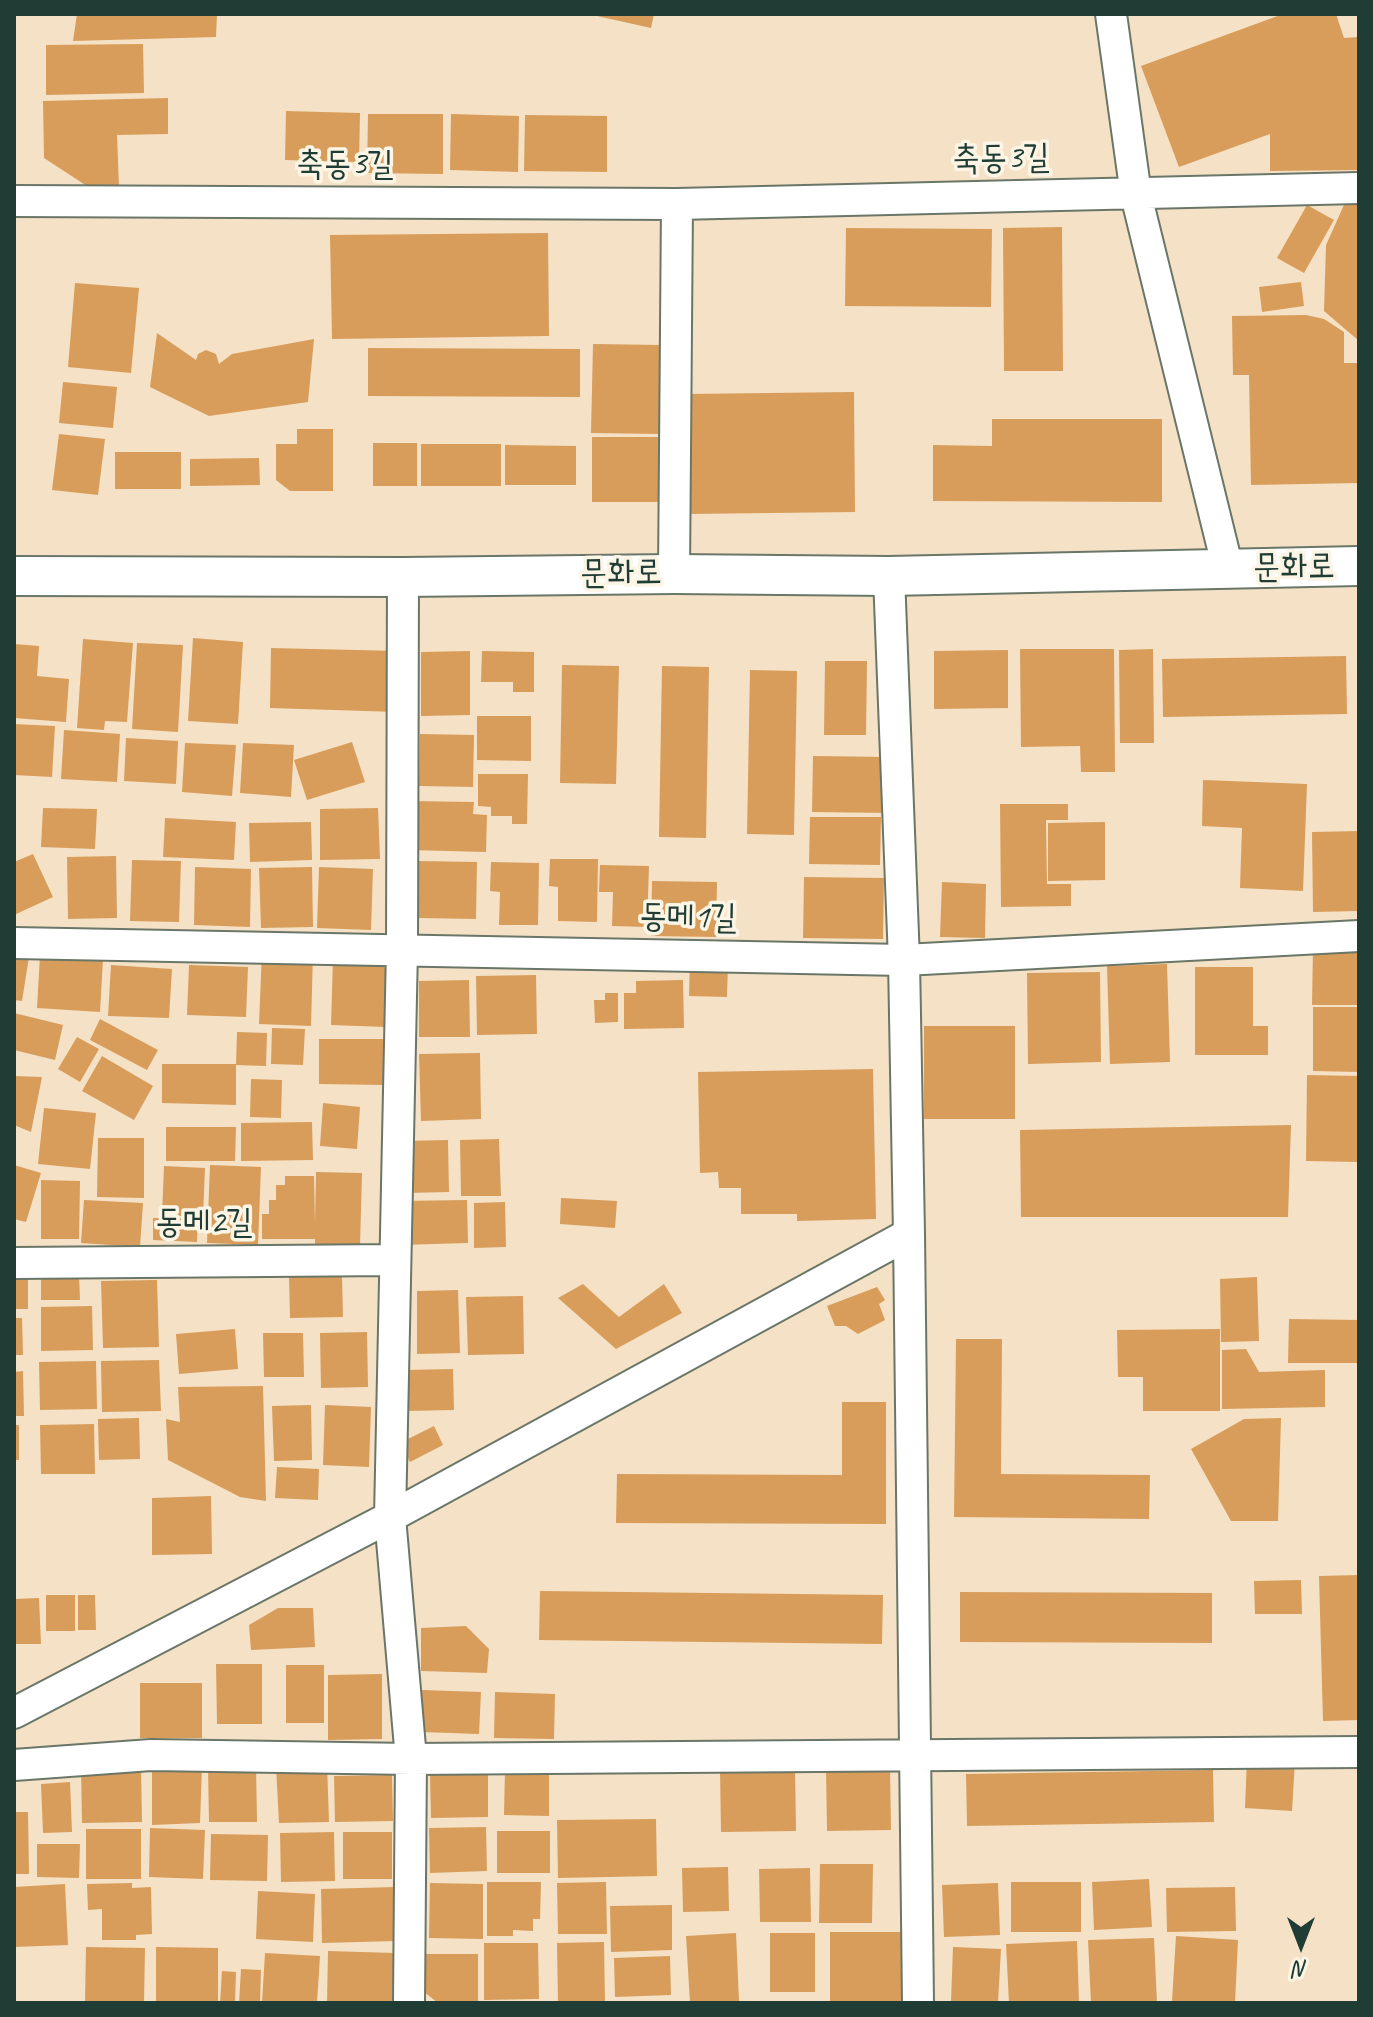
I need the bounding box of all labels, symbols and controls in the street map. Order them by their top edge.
street label: 축동3길 [952,138,1050,180]
street label: 축동3길 [296,145,394,185]
street label: 문화로 [1253,547,1335,589]
street label: 문화로 [580,553,662,595]
street label: 동메1길 [639,897,737,939]
street label: 동메2길 [155,1203,253,1243]
north arrow [1261,1905,1341,1985]
text: N [1294,1955,1308,1983]

